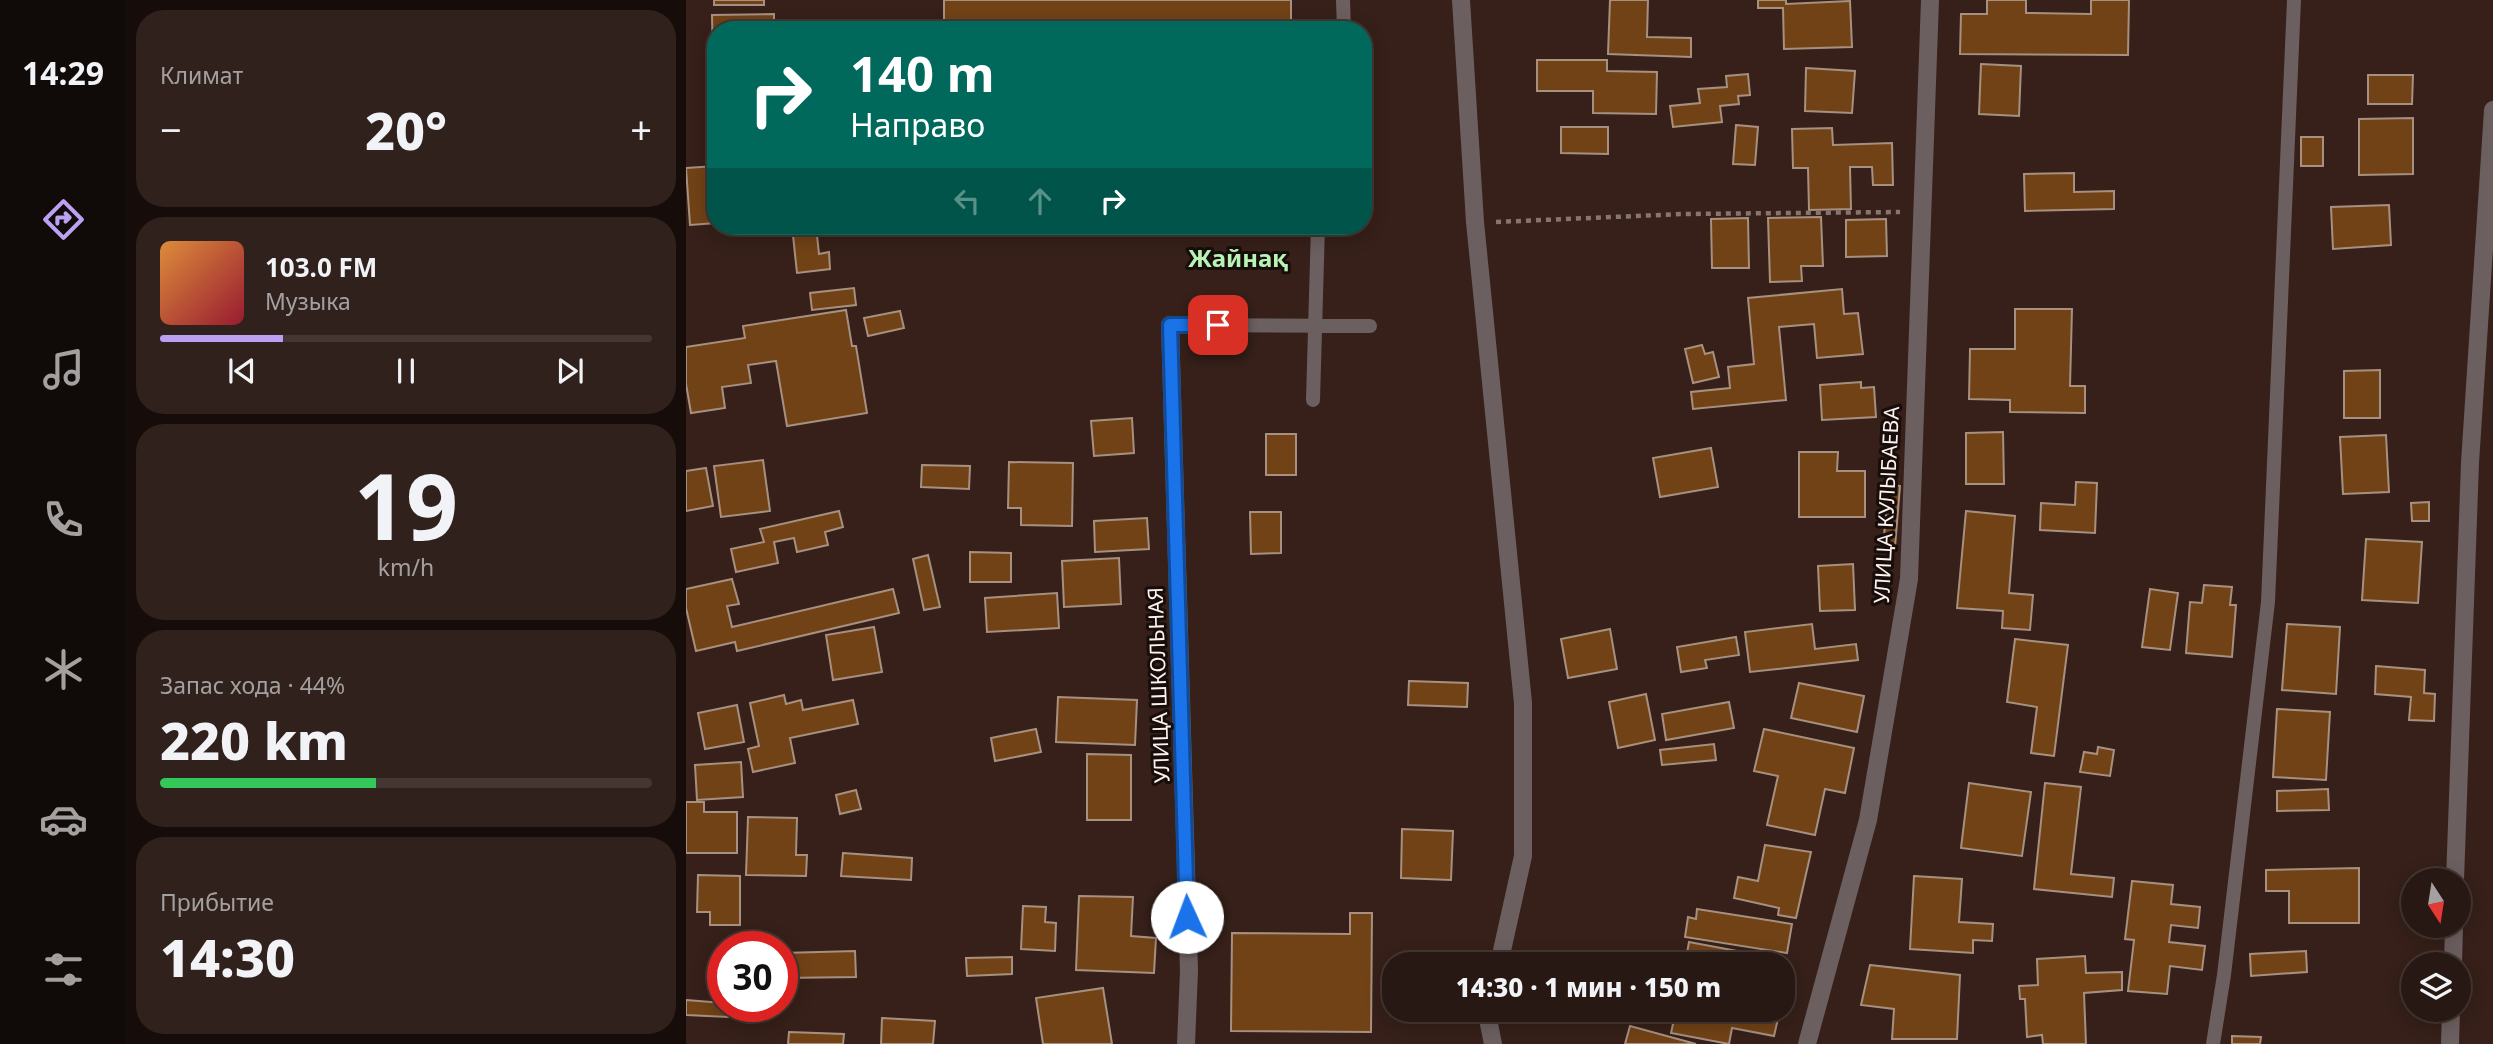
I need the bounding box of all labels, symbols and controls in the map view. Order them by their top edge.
text: 140 m [850,40,995,106]
icon: right [735,49,826,140]
text: 14:29 [22,51,104,94]
text: Климат [160,59,243,91]
text: 20° [365,94,447,165]
text: − [160,103,182,155]
text: + [630,103,652,155]
text: Направо [850,103,985,146]
icon: left [948,182,986,220]
icon: ahead [1021,182,1059,220]
icon: right [1094,182,1132,220]
icon: directions [39,195,88,244]
district label: Жайнақ [1188,241,1288,274]
text: 103.0 FM [265,249,377,285]
text: Музыка [265,285,351,317]
pin [1188,295,1248,355]
icon: arrive [1199,306,1237,344]
icon: music [39,345,88,394]
icon: previous [223,352,261,390]
icon: pause [387,352,425,390]
icon: next [551,352,589,390]
street label: УЛИЦА КУЛЫБАЕВА [1867,405,1905,604]
text: 19 [354,443,458,567]
icon: phone [39,495,88,544]
text: km/h [378,551,434,583]
street label: УЛИЦА ШКОЛЬНАЯ [1141,587,1175,783]
icon: climate [39,645,88,694]
text: Запас хода · 44% [160,669,345,701]
text: 220 km [160,704,348,775]
icon: car [39,795,88,844]
north arrow [2401,868,2471,938]
map controls [2401,868,2471,1022]
position arrow [1150,880,1224,954]
text: Прибытие [160,886,274,918]
text: 14:30 [160,921,295,992]
speed limit sign: 30 [707,931,798,1022]
icon: filters [39,945,88,994]
button: layers [2401,952,2471,1022]
text: 14:30 · 1 мин · 150 m [1456,969,1721,1005]

